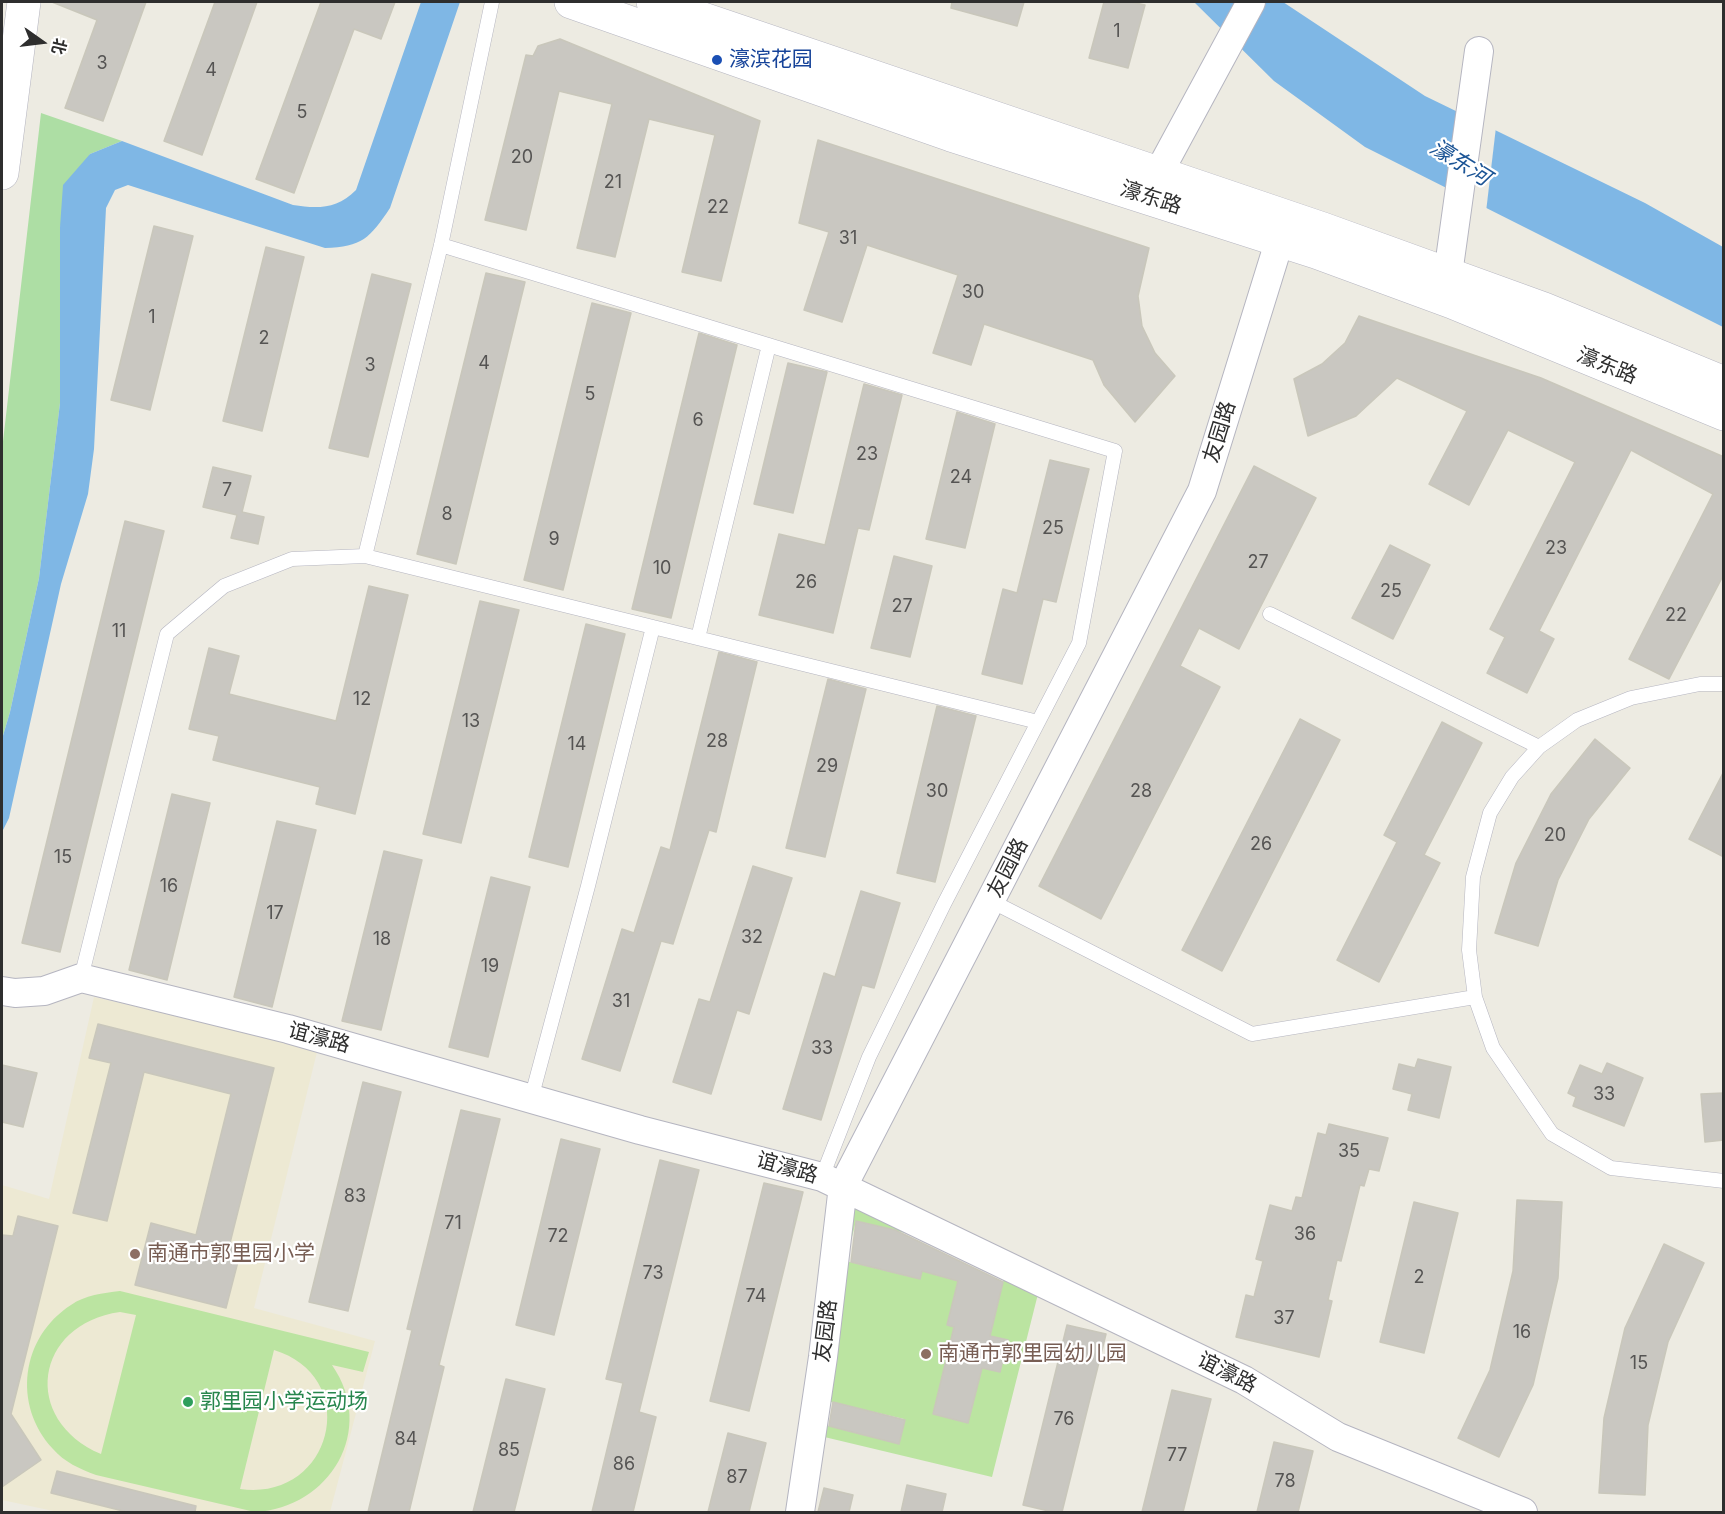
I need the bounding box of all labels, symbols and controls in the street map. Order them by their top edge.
north arrow [12,12,72,72]
house number: 1 [1113,21,1121,43]
text: 北 [48,36,71,57]
place label: 濠滨花园 [729,47,813,73]
house number: 3 [96,53,108,75]
marker: 濠滨花园 [710,53,724,67]
house number: 4 [205,60,217,82]
house number: 5 [297,102,307,124]
water label: 濠东河 [1425,134,1495,192]
house number: 20 [511,147,533,169]
house number: 21 [604,172,622,194]
street label: 濠东路 [1117,176,1185,220]
house number: 22 [707,197,729,219]
house number: 31 [839,228,857,250]
house number: 30 [962,282,984,304]
house number: 1 [148,307,156,329]
house number: 2 [259,328,269,350]
street label: 濠东路 [1573,343,1641,389]
house number: 4 [478,353,490,375]
house number: 3 [364,355,376,377]
house number: 5 [585,384,595,406]
street label: 友园路 [1199,398,1241,466]
house number: 6 [692,410,704,432]
house number: 23 [856,444,878,466]
house number: 24 [950,467,972,489]
house number: 7 [222,480,232,502]
house number: 8 [441,504,453,526]
house number: 25 [1042,518,1064,540]
house number: 9 [548,529,560,551]
house number: 23 [1545,538,1567,560]
house number: 27 [1247,552,1269,574]
house number: 10 [653,558,671,580]
house number: 26 [795,572,817,594]
house number: 25 [1380,581,1402,603]
house number: 27 [891,596,913,618]
house number: 22 [1665,605,1687,627]
house number: 11 [112,621,126,643]
house number: 12 [353,689,371,711]
house number: 13 [462,711,480,733]
house number: 28 [706,731,728,753]
house number: 14 [568,734,586,756]
house number: 29 [816,756,838,778]
house number: 30 [926,781,948,803]
house number: 28 [1130,781,1152,803]
house number: 20 [1544,825,1566,847]
street label: 友园路 [982,834,1034,902]
house number: 26 [1250,834,1272,856]
house number: 15 [54,847,72,869]
house number: 16 [160,876,178,898]
house number: 17 [266,903,284,925]
house number: 32 [741,927,763,949]
house number: 18 [373,929,391,951]
house number: 19 [481,956,499,978]
house number: 31 [612,991,630,1013]
street label: 谊濠路 [285,1018,353,1058]
house number: 33 [811,1038,833,1060]
house number: 33 [1593,1084,1615,1106]
house number: 35 [1338,1141,1360,1163]
street label: 谊濠路 [753,1147,821,1189]
house number: 83 [344,1186,366,1208]
house number: 71 [444,1213,462,1235]
house number: 36 [1294,1224,1316,1246]
house number: 72 [547,1226,569,1248]
place label: 南通市郭里园小学 [147,1241,315,1267]
marker: 南通市郭里园小学 [128,1247,142,1261]
house number: 73 [642,1263,664,1285]
house number: 2 [1414,1267,1424,1289]
house number: 74 [746,1286,766,1308]
street label: 友园路 [810,1298,842,1364]
house number: 37 [1273,1308,1295,1330]
house number: 16 [1513,1322,1531,1344]
place label: 南通市郭里园幼儿园 [938,1341,1127,1367]
marker: 南通市郭里园幼儿园 [919,1347,933,1361]
street label: 谊濠路 [1193,1347,1261,1399]
house number: 15 [1630,1353,1648,1375]
place label: 郭里园小学运动场 [200,1389,368,1415]
marker: 郭里园小学运动场 [181,1395,195,1409]
house number: 76 [1053,1409,1075,1431]
house number: 84 [395,1429,417,1451]
house number: 85 [498,1440,520,1462]
house number: 77 [1167,1445,1187,1467]
house number: 86 [613,1454,635,1476]
house number: 87 [726,1467,748,1489]
house number: 78 [1274,1471,1296,1493]

